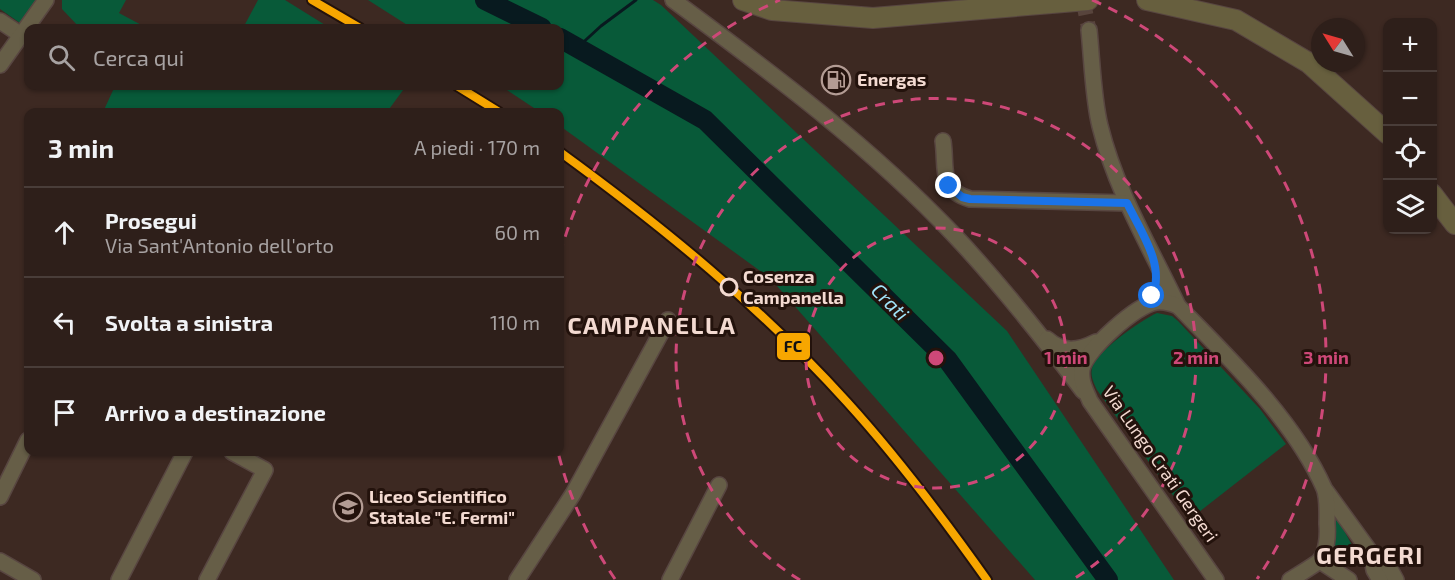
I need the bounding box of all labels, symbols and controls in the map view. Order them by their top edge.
north arrow [1311,18,1365,72]
map controls [1383,18,1437,234]
button: + [1383,18,1437,72]
search box [24,24,564,90]
icon: search [45,41,78,74]
text: Cerca qui [93,44,184,70]
fuel station icon: Energas [820,64,852,96]
place label: Energas [857,68,926,90]
button: − [1383,72,1437,126]
button: locate [1383,126,1437,180]
text: 3 min [48,132,114,163]
text: A piedi · 170 m [414,135,540,159]
route end [935,172,961,198]
button: layers [1383,180,1437,234]
text: Prosegui [105,207,197,233]
icon: ahead [48,216,81,249]
text: 60 m [495,220,540,244]
text: Via Sant'Antonio dell'orto [105,233,334,257]
place label: Cosenza Campanella [743,265,844,308]
marker: Cosenza Campanella [720,278,738,296]
water label: Crati [867,278,914,325]
route start [1138,282,1164,308]
icon: left [48,306,81,339]
text: Svolta a sinistra [105,309,273,335]
text: 110 m [490,310,540,334]
district label: CAMPANELLA [567,310,737,339]
line badge: FC [776,332,811,361]
text: FC [784,336,802,355]
text: 1 min [1044,346,1088,368]
text: 2 min [1173,346,1219,368]
text: 3 min [1303,346,1349,368]
centre of rings [926,348,946,368]
street label: Via Lungo Crati Gergeri [1099,381,1223,546]
icon: arrive [48,396,81,429]
text: Arrivo a destinazione [105,399,326,425]
place label: Liceo Scientifico Statale "E. Fermi" [369,485,515,528]
school or university icon: Liceo Scientifico Statale "E. Fermi" [332,491,364,523]
district label: GERGERI [1316,540,1424,569]

